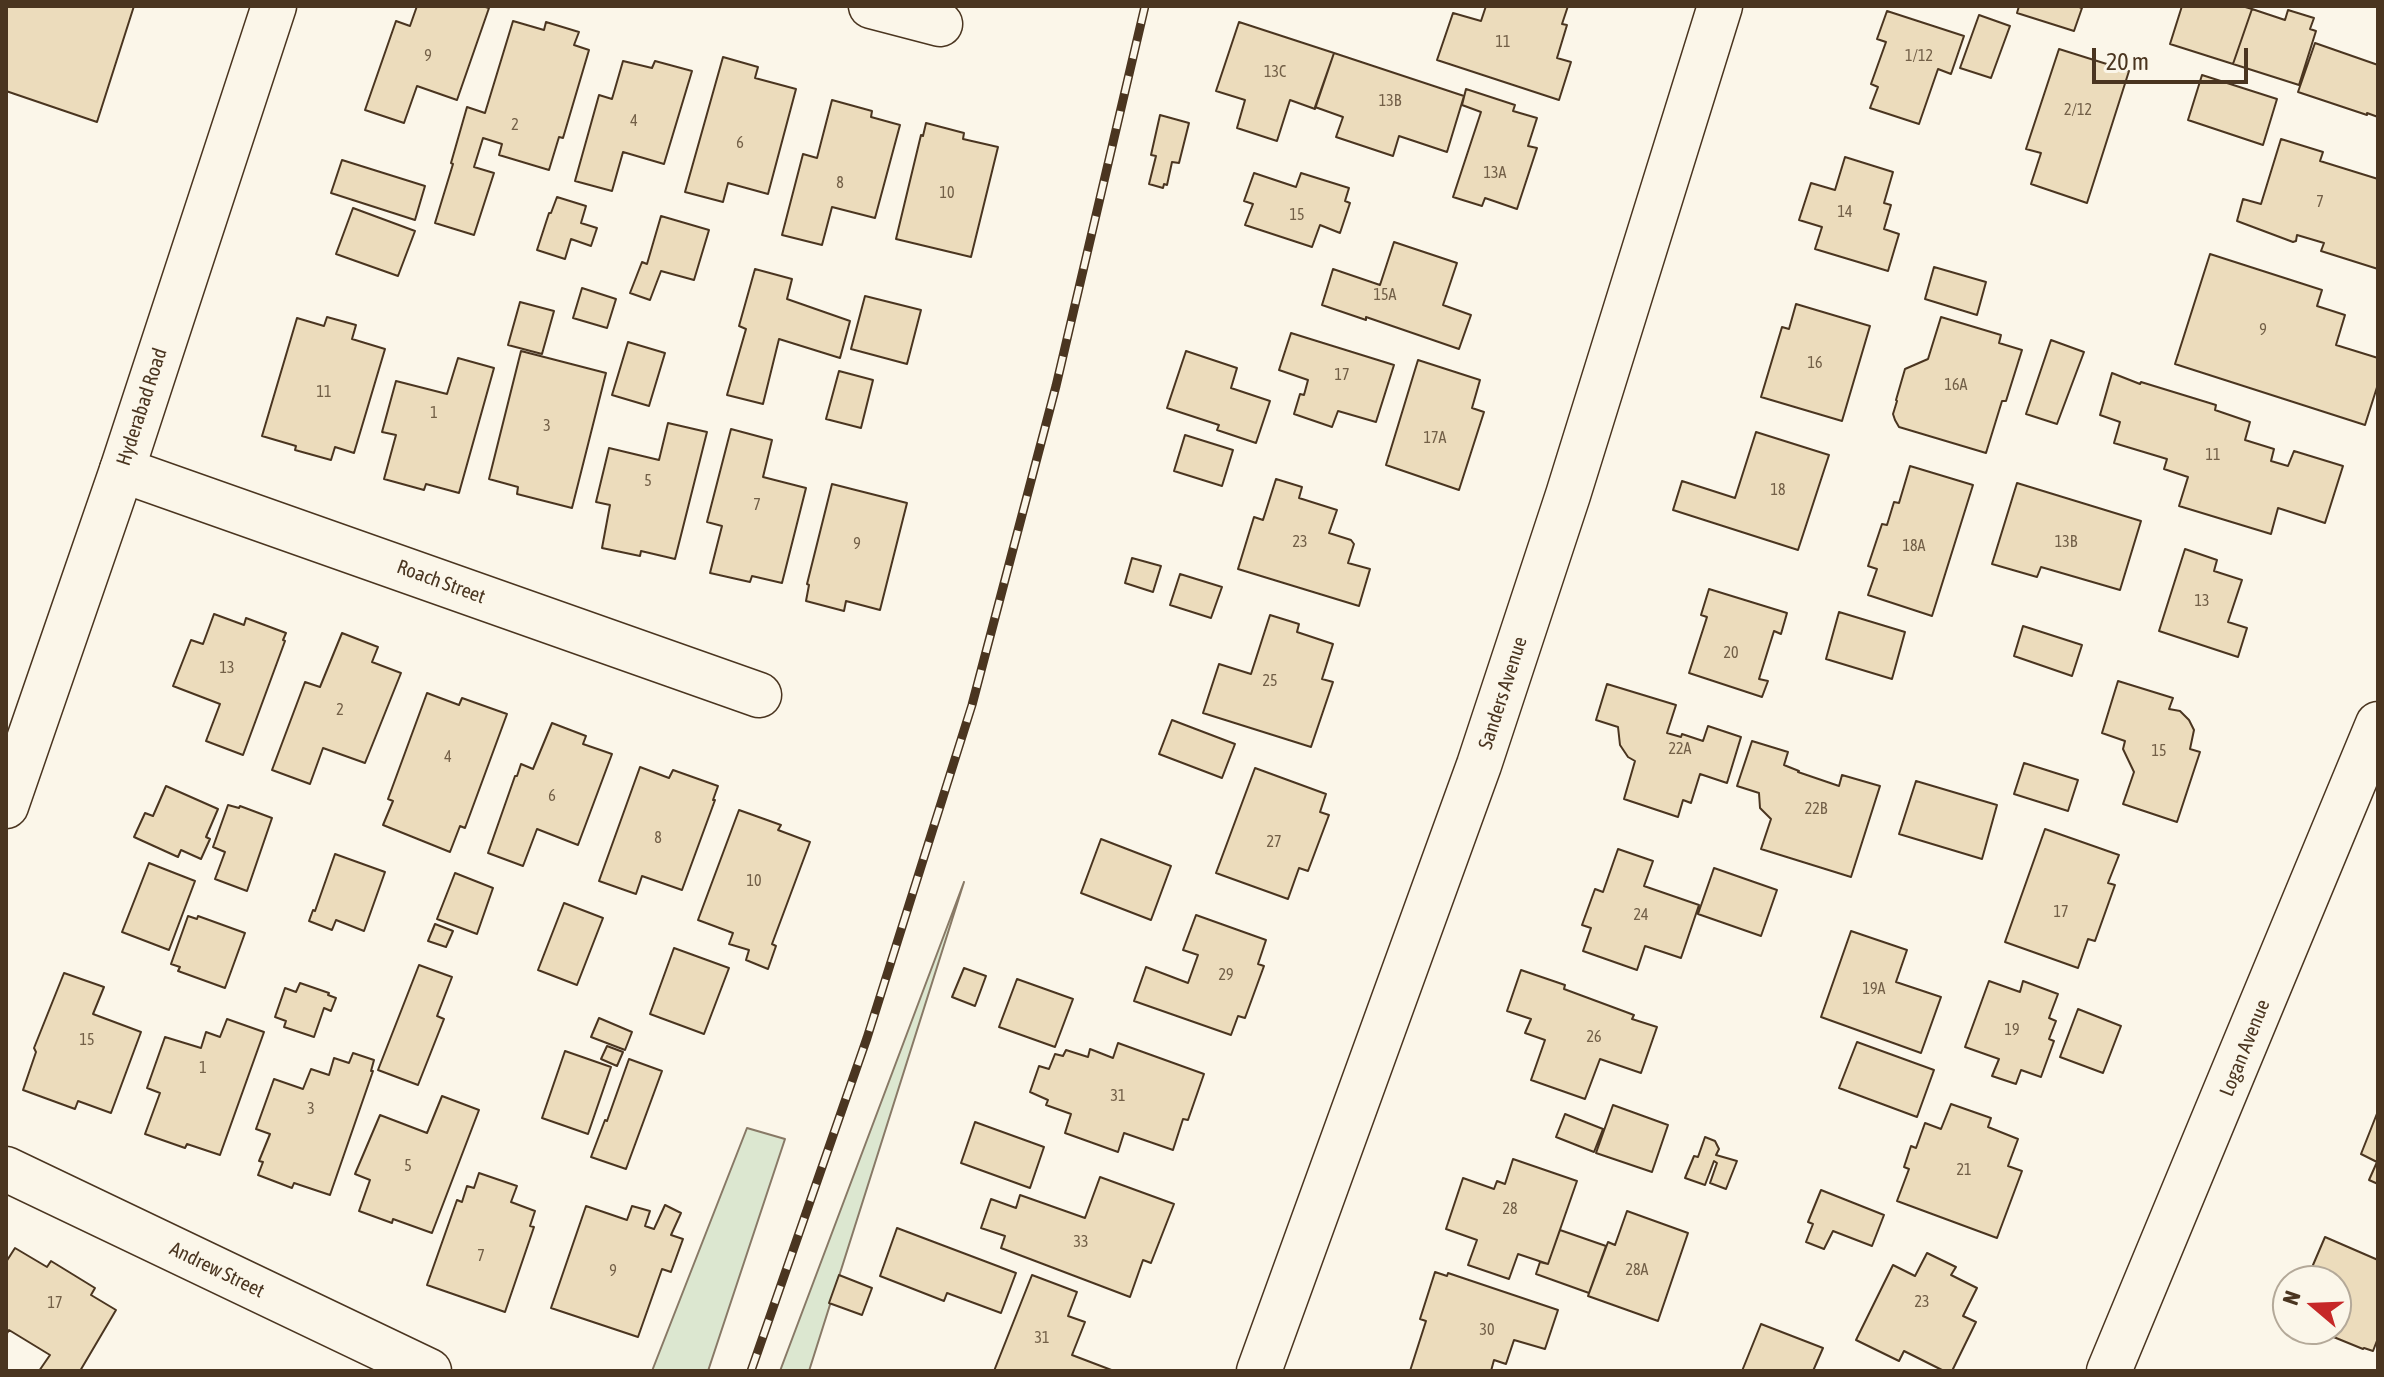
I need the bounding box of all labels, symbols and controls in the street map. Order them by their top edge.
house number: 11 [1495,32,1511,52]
scale bar [2096,32,2252,82]
house number: 9 [424,46,432,66]
house number: 1/12 [1905,46,1933,66]
text: 20 m [2106,48,2149,75]
house number: 13C [1264,62,1286,82]
house number: 13B [1379,91,1401,111]
house number: 2/12 [2064,100,2092,120]
house number: 4 [630,111,638,131]
house number: 2 [511,115,519,135]
house number: 6 [736,133,744,153]
house number: 13A [1484,163,1506,183]
house number: 8 [836,173,844,193]
house number: 10 [939,183,955,203]
house number: 7 [2316,192,2324,212]
house number: 14 [1837,202,1853,222]
house number: 15 [1289,205,1305,225]
house number: 15A [1374,285,1396,305]
house number: 9 [2259,320,2267,340]
street label: Hyderabad Road [112,345,172,469]
house number: 16 [1807,353,1823,373]
house number: 17 [1334,365,1350,385]
house number: 16A [1945,375,1967,395]
house number: 11 [316,382,332,402]
house number: 1 [430,403,438,423]
house number: 3 [543,416,551,436]
house number: 17A [1424,428,1446,448]
house number: 11 [2205,445,2221,465]
house number: 5 [644,471,652,491]
house number: 18 [1770,480,1786,500]
house number: 7 [753,495,761,515]
house number: 23 [1292,532,1308,552]
house number: 13B [2055,532,2077,552]
house number: 9 [853,534,861,554]
house number: 18A [1903,536,1925,556]
street label: Roach Street [393,555,489,609]
house number: 13 [2194,591,2210,611]
street label: Sanders Avenue [1474,634,1532,752]
house number: 20 [1723,643,1739,663]
house number: 13 [219,658,235,678]
house number: 25 [1262,671,1278,691]
house number: 2 [336,700,344,720]
house number: 22A [1669,739,1691,759]
house number: 15 [2151,741,2167,761]
house number: 4 [444,747,452,767]
house number: 6 [548,786,556,806]
house number: 22B [1805,799,1827,819]
house number: 8 [654,828,662,848]
house number: 27 [1266,832,1282,852]
house number: 10 [746,871,762,891]
house number: 17 [2053,902,2069,922]
house number: 24 [1633,905,1649,925]
house number: 29 [1218,965,1234,985]
house number: 19A [1863,979,1885,999]
street label: Logan Avenue [2215,996,2275,1100]
house number: 19 [2004,1020,2020,1040]
house number: 26 [1586,1027,1602,1047]
house number: 15 [79,1030,95,1050]
house number: 1 [199,1058,207,1078]
house number: 31 [1110,1086,1126,1106]
house number: 3 [307,1099,315,1119]
house number: 5 [404,1156,412,1176]
house number: 21 [1956,1160,1972,1180]
house number: 28 [1502,1199,1518,1219]
house number: 33 [1073,1232,1089,1252]
street label: Andrew Street [166,1237,268,1303]
house number: 7 [477,1246,485,1266]
house number: 28A [1626,1260,1648,1280]
house number: 9 [609,1261,617,1281]
north arrow [2272,1265,2352,1345]
text: N [2277,1287,2306,1308]
house number: 23 [1914,1292,1930,1312]
house number: 17 [47,1293,63,1313]
house number: 30 [1479,1320,1495,1340]
house number: 31 [1034,1328,1050,1348]

